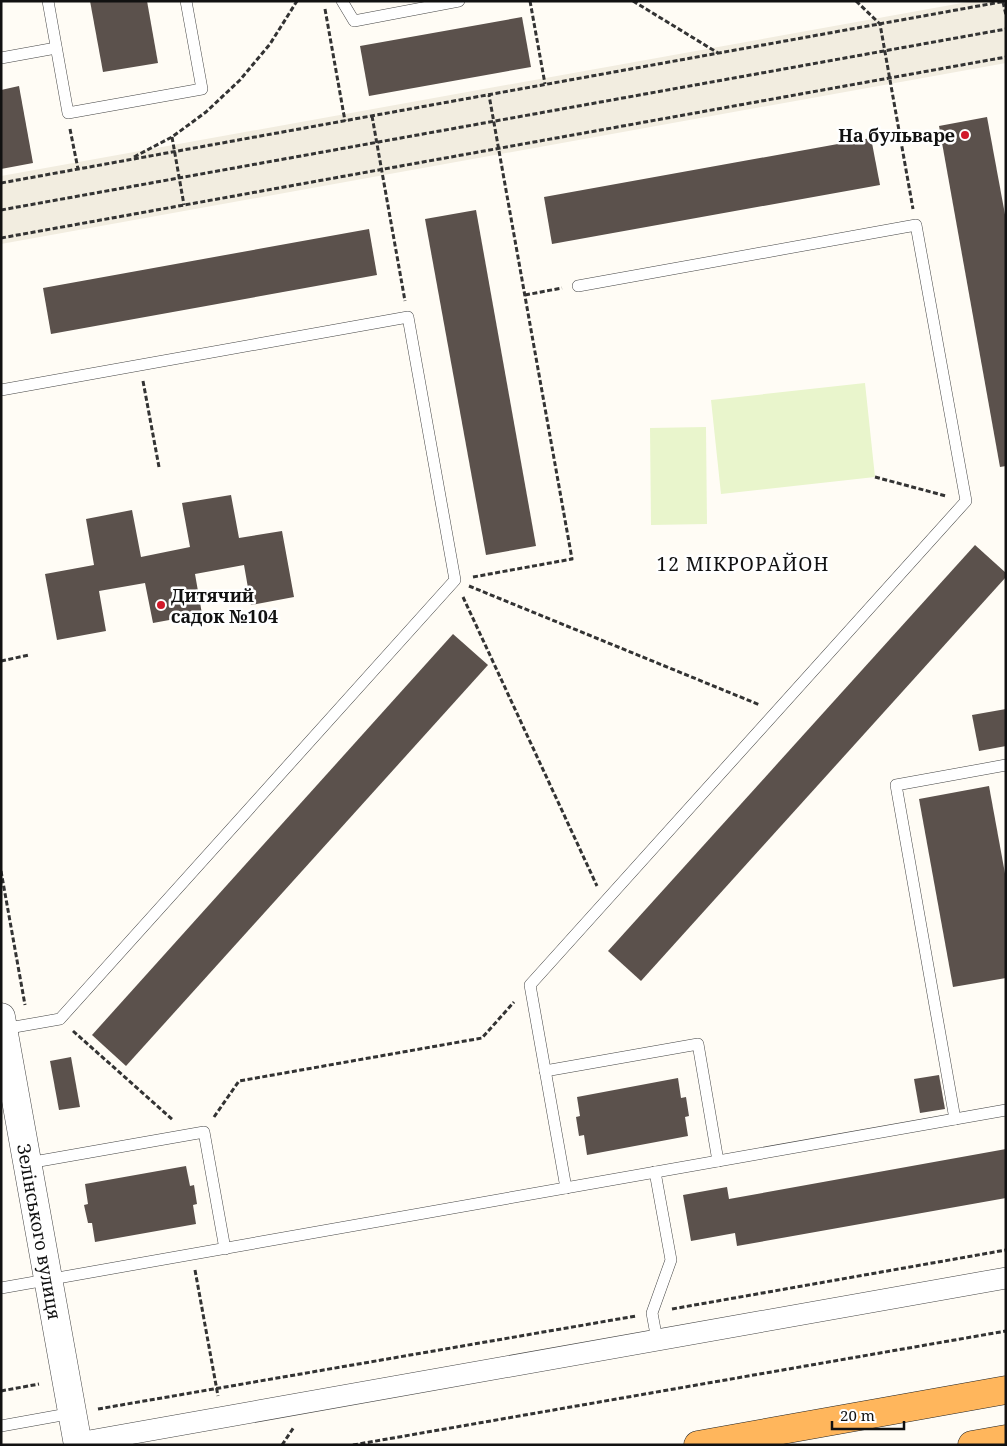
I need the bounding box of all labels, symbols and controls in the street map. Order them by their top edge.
place label: На бульваре [838,123,955,147]
marker: На бульваре [959,129,971,141]
district label: 12 МІКРОРАЙОН [657,551,829,577]
place label: Дитячий садок №104 [171,583,278,628]
marker: Дитячий садок №104 [155,599,167,611]
street label: Зелінського вулиця [12,1142,67,1322]
scale bar [832,1398,904,1430]
text: 20 m [840,1405,875,1425]

